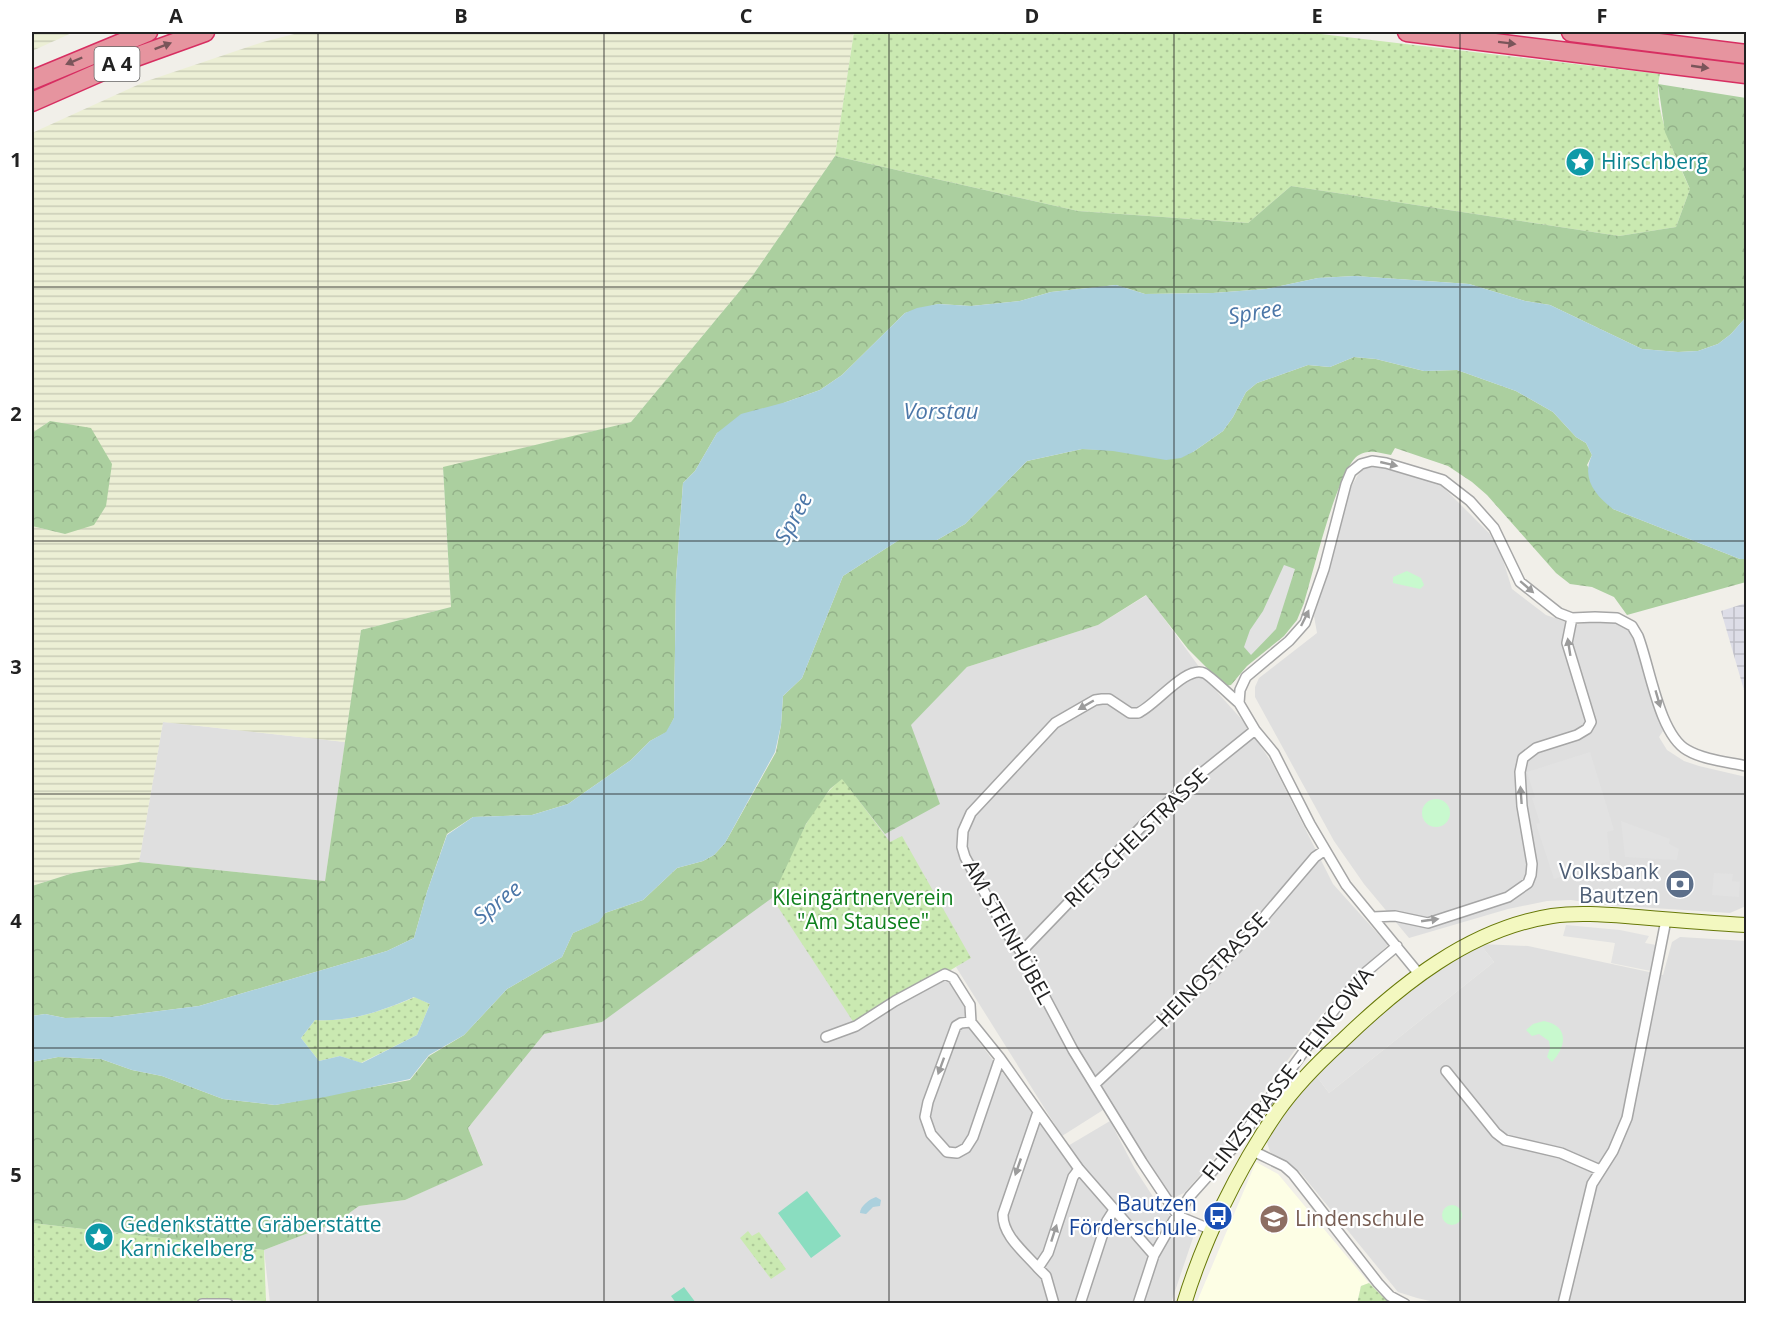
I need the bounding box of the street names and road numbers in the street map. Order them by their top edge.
road number: A 4 [94,47,140,81]
street label: RIETSCHELSTRASSE [1058,762,1213,913]
street label: AM STEINHÜBEL [958,854,1060,1009]
street label: HEINOSTRASSE [1149,906,1273,1033]
street label: FLINZSTRASSE - FLINCOWA [1195,961,1380,1186]

